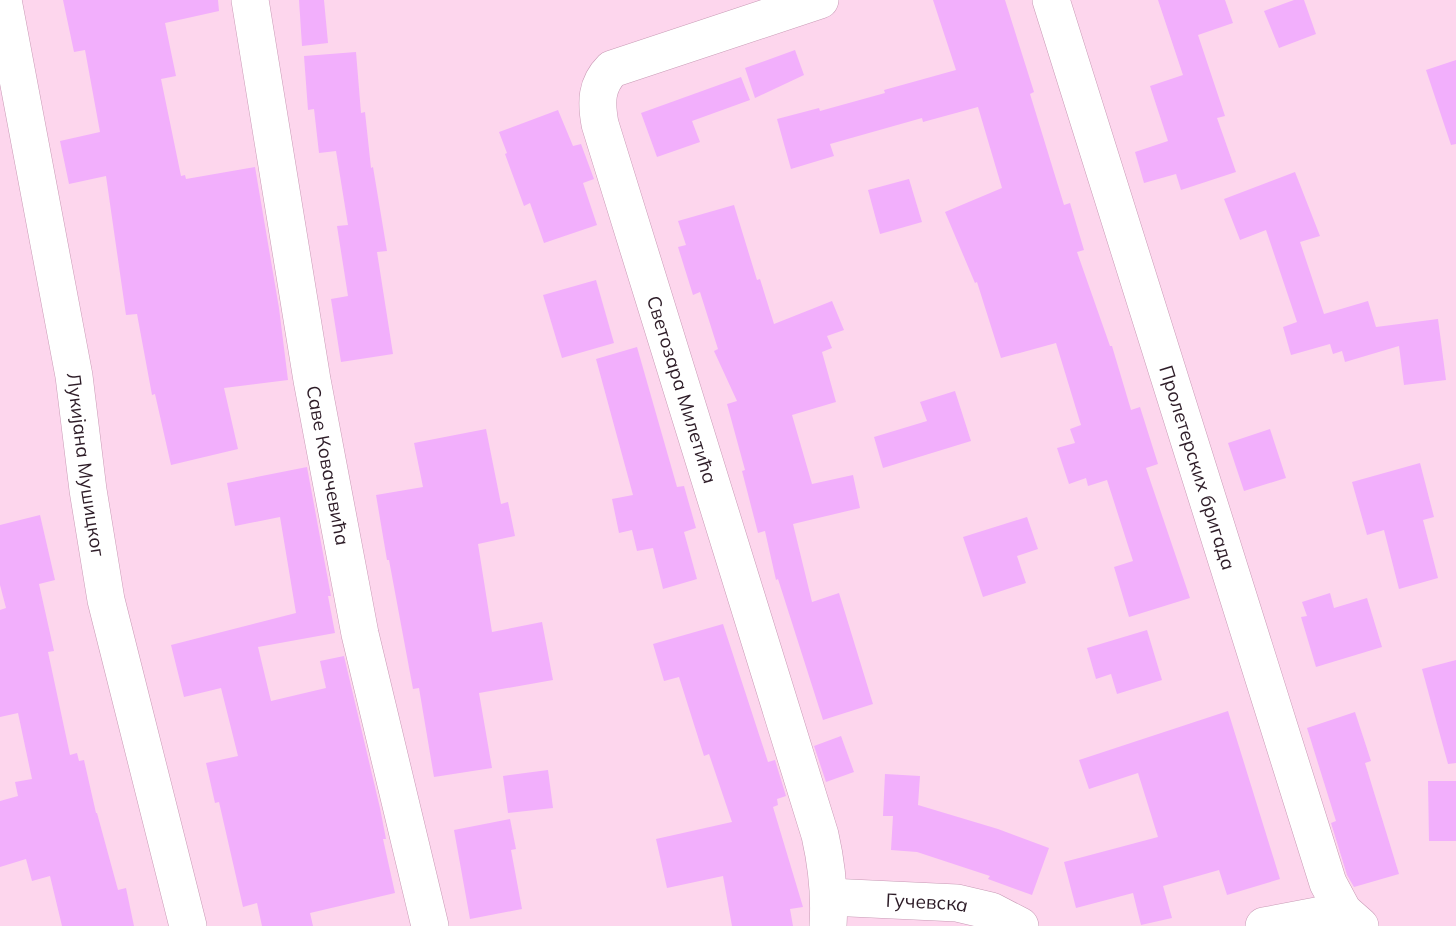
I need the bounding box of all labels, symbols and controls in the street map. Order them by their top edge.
street label: Светозара Милетића [642,293,722,486]
street label: Пролетерских бригада [1154,362,1241,573]
street label: Лукијана Мушицког [62,371,111,559]
street label: Саве Ковачевића [301,384,355,547]
street label: Гучевска [885,888,971,917]

